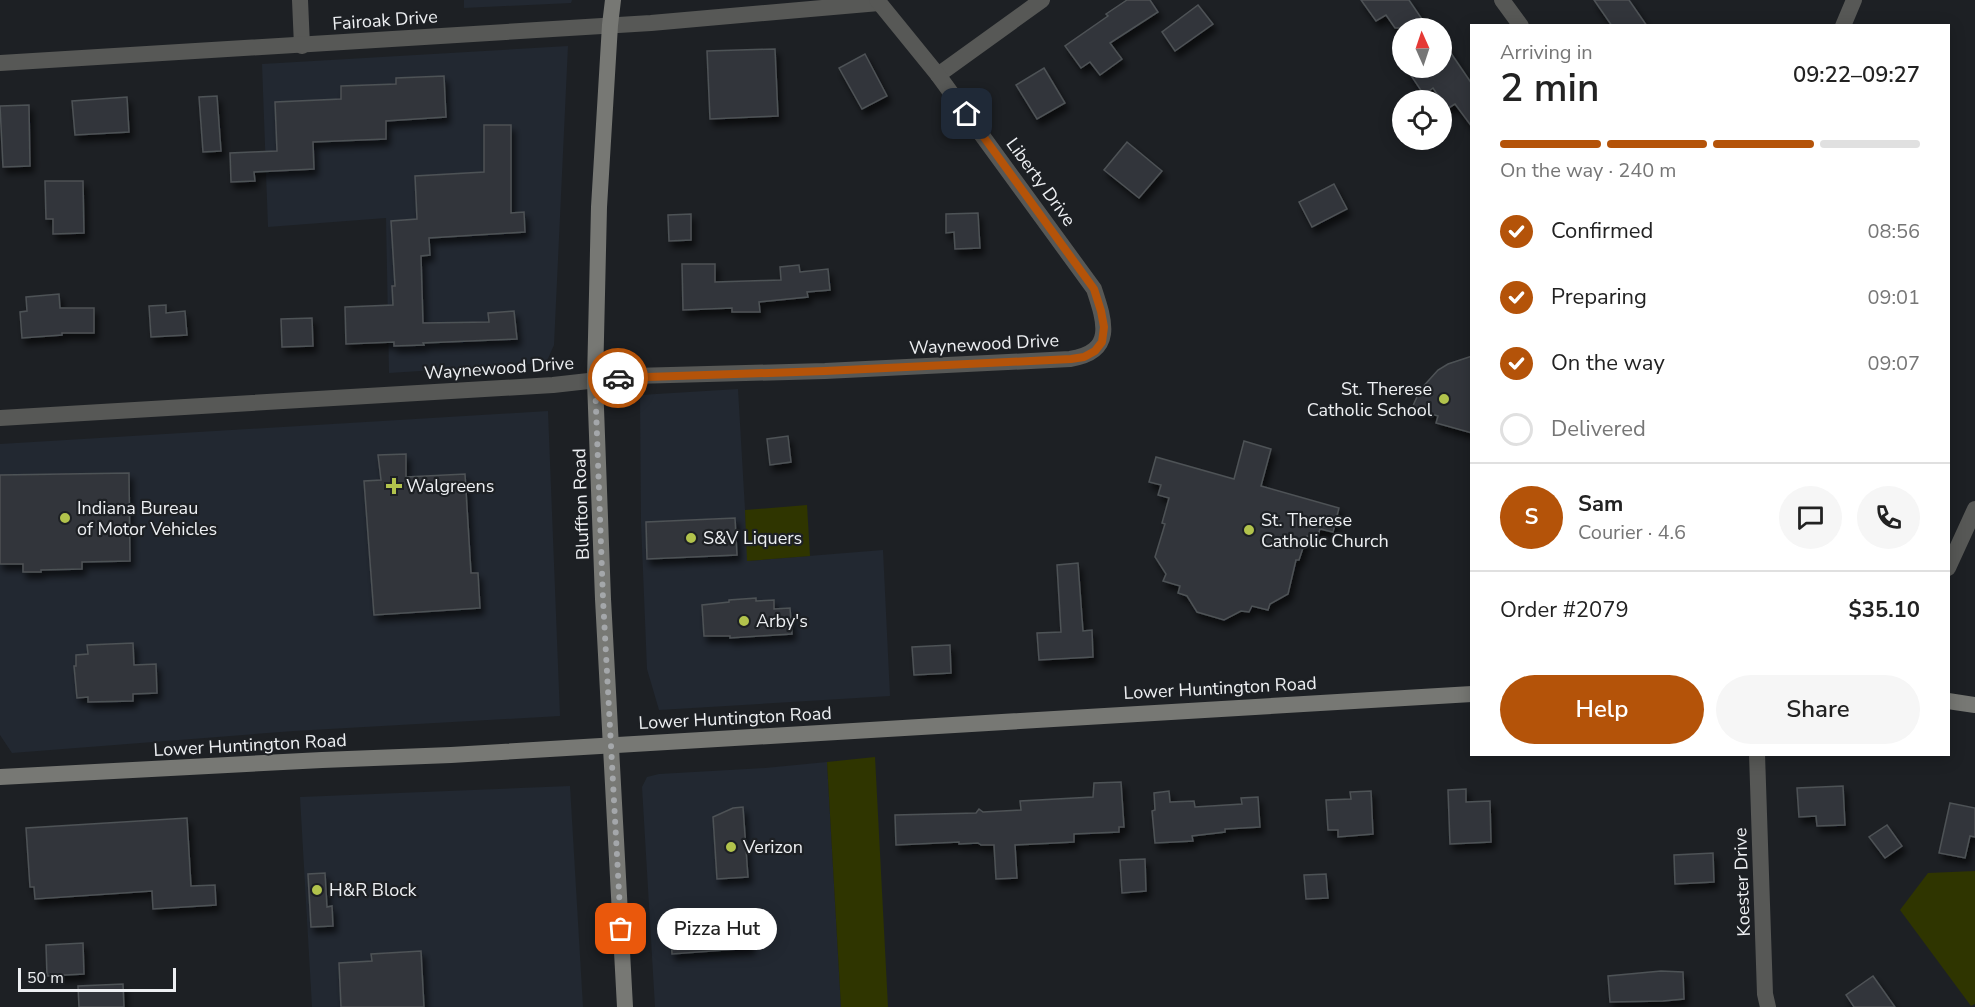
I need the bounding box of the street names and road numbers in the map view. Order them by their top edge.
street label: Fairoak Drive [332,4,438,36]
street label: Liberty Drive [1001,133,1081,231]
street label: Waynewood Drive [908,328,1060,360]
street label: Waynewood Drive [423,351,575,385]
street label: Bluffton Road [567,448,595,560]
street label: Lower Huntington Road [1123,671,1317,705]
street label: Lower Huntington Road [638,701,832,735]
street label: Lower Huntington Road [153,728,347,762]
street label: Koester Drive [1728,827,1756,937]

